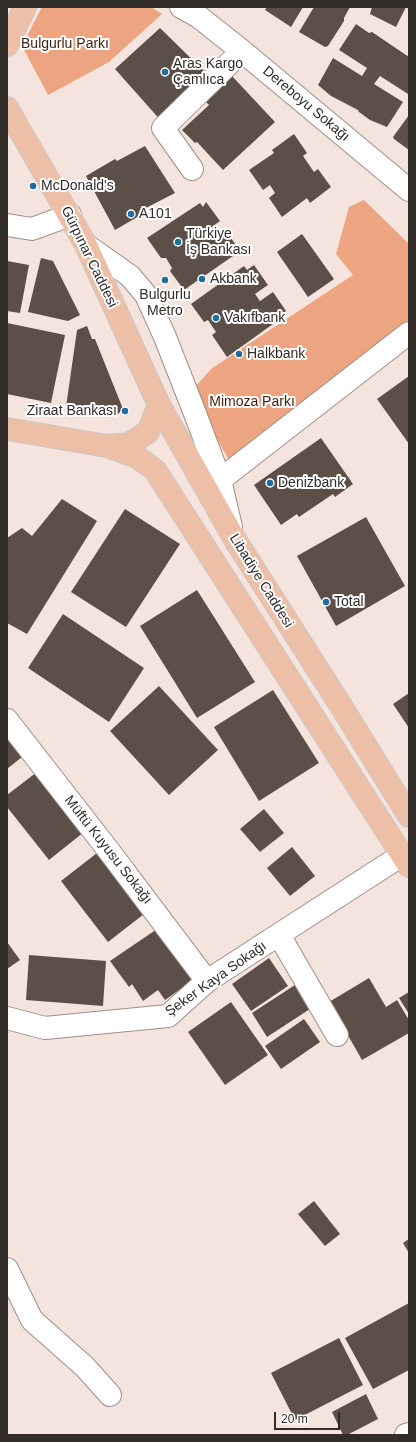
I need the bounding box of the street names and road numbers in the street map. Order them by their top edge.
street label: Dereboyu Sokağı [259,63,353,145]
street label: Gürpınar Caddesi [57,204,121,310]
street label: Libadiye Caddesi [225,531,297,631]
street label: Müftü Kuyusu Sokağı [60,792,156,908]
street label: Şeker Kaya Sokağı [162,938,270,1020]

